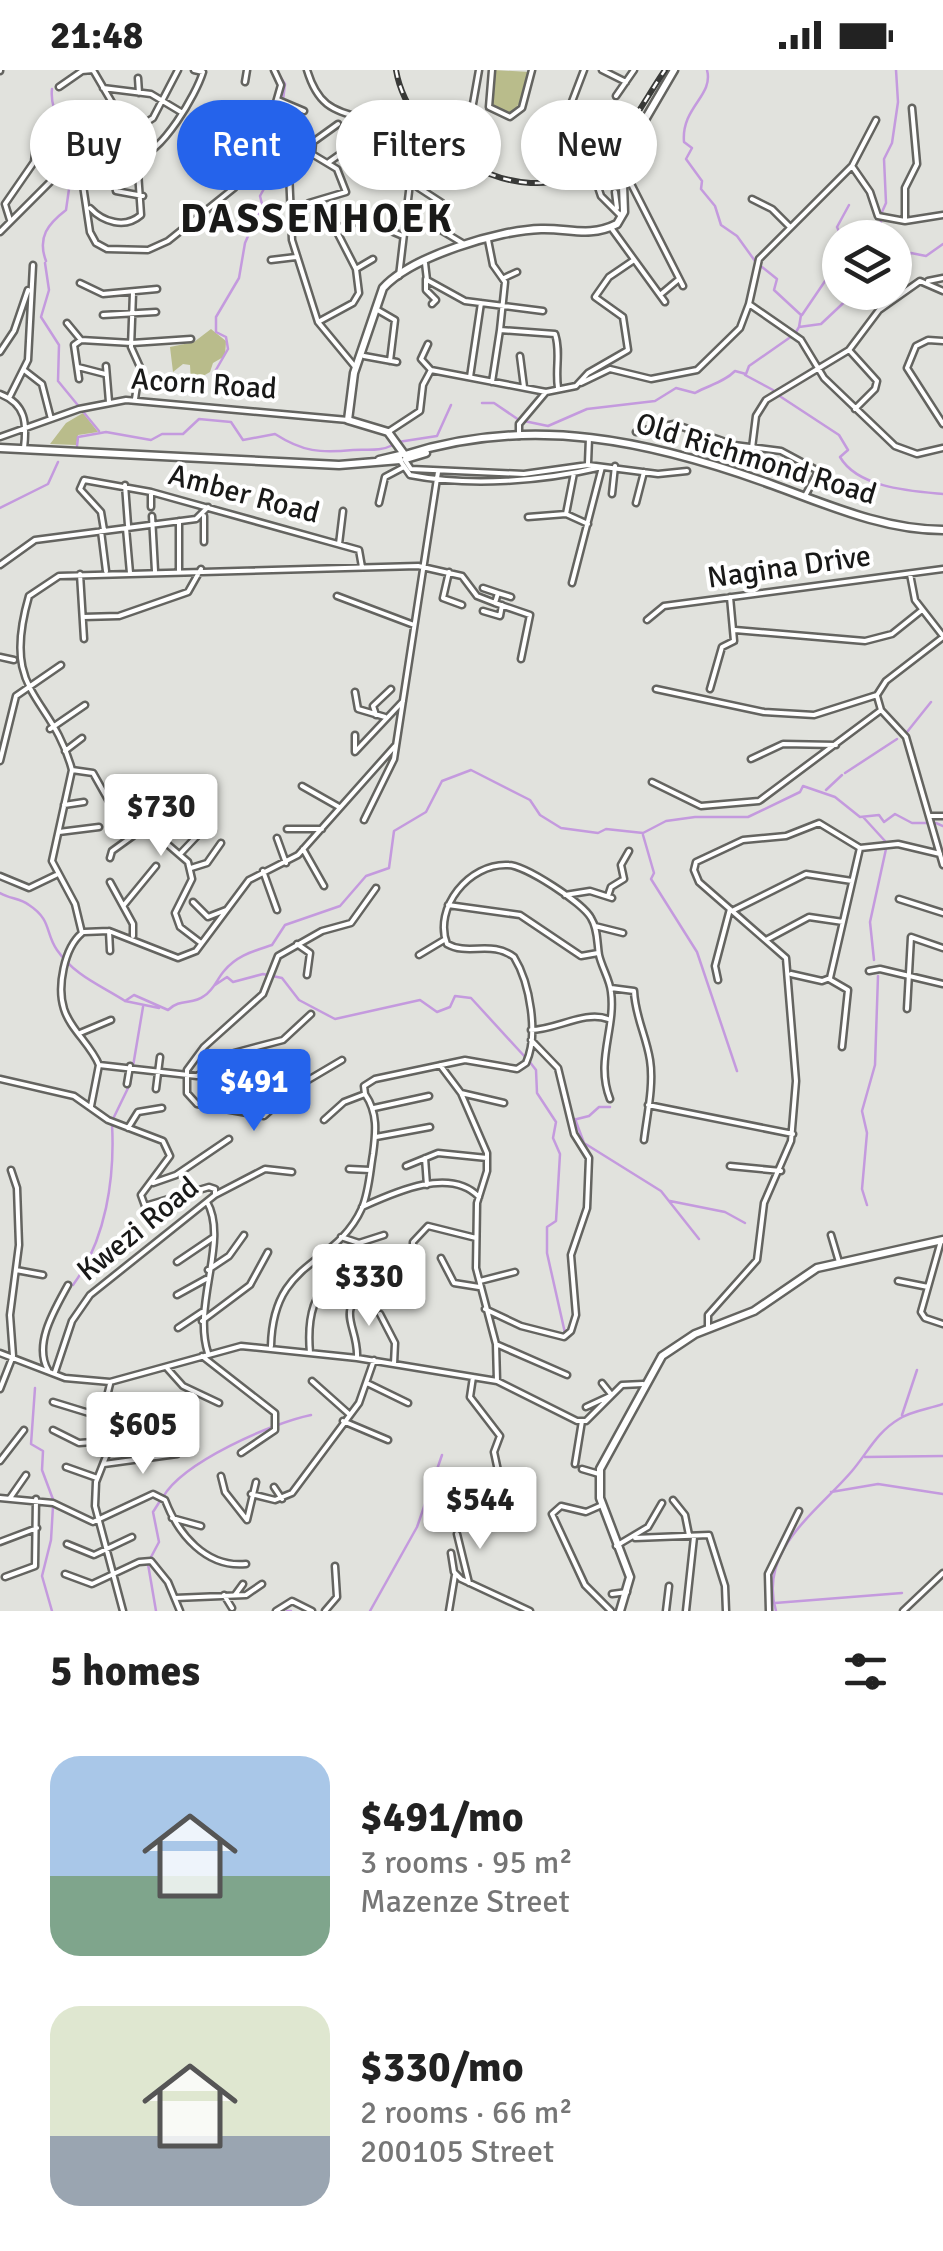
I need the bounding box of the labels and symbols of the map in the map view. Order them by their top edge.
district label: DASSENHOEK [180,194,454,244]
street label: Acorn Road [130,360,278,408]
street label: Old Richmond Road [631,405,881,513]
street label: Amber Road [164,456,324,532]
street label: Nagina Drive [705,537,873,597]
pin: $730 [102,774,220,859]
pin: $491 [195,1049,313,1134]
street label: Kwezi Road [70,1169,206,1289]
pin: $330 [310,1244,428,1329]
pin: $605 [84,1392,202,1477]
pin: $544 [421,1467,539,1552]

